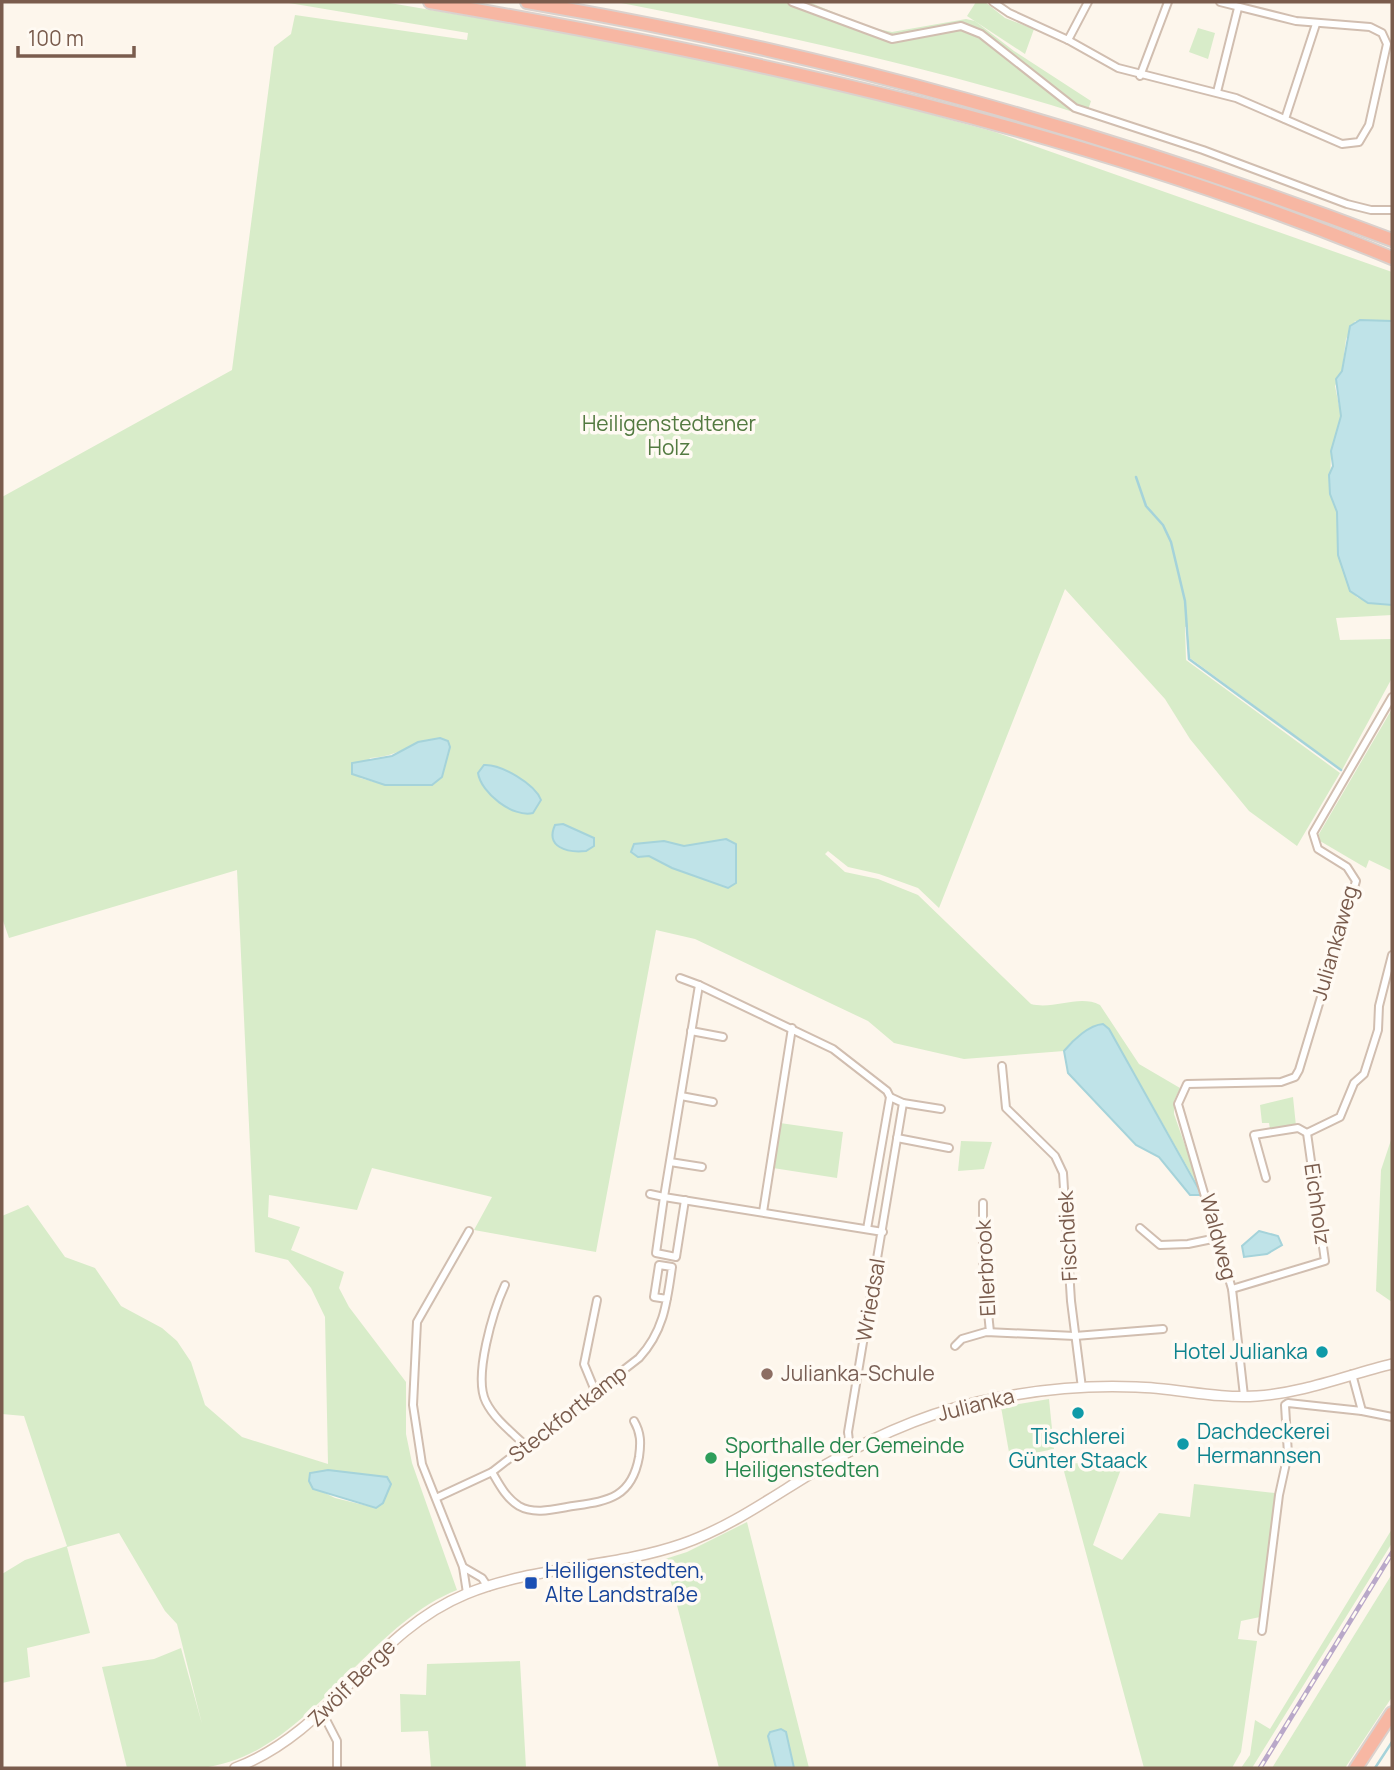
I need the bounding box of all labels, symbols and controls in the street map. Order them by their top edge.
scale bar [18,14,133,58]
text: 100 m [28,24,84,52]
park label: Heiligenstedtener Holz [582,409,757,461]
street label: Juliankaweg [1304,882,1364,1003]
street label: Eichholz [1298,1161,1338,1246]
street label: Fischdiek [1051,1189,1083,1282]
street label: Waldweg [1194,1191,1244,1283]
street label: Ellerbrook [968,1218,1002,1317]
street label: Wriedsal [849,1256,891,1344]
place label: Hotel Julianka [1174,1337,1308,1365]
marker: Hotel Julianka [1314,1344,1330,1360]
street label: Steckfortkamp [502,1358,632,1468]
place label: Julianka-Schule [781,1359,935,1387]
marker: Julianka-Schule [759,1366,775,1382]
street label: Julianka [934,1381,1017,1427]
marker: Tischlerei Günter Staack [1070,1405,1086,1421]
place label: Dachdeckerei Hermannsen [1197,1417,1330,1469]
place label: Tischlerei Günter Staack [1009,1422,1148,1474]
place label: Sporthalle der Gemeinde Heiligenstedten [725,1431,965,1483]
marker: Dachdeckerei Hermannsen [1175,1436,1191,1452]
marker: Sporthalle der Gemeinde Heiligenstedten [703,1450,719,1466]
place label: Heiligenstedten, Alte Landstraße [545,1556,705,1608]
marker: Heiligenstedten, Alte Landstraße [523,1575,539,1591]
street label: Zwölf Berge [301,1632,401,1732]

